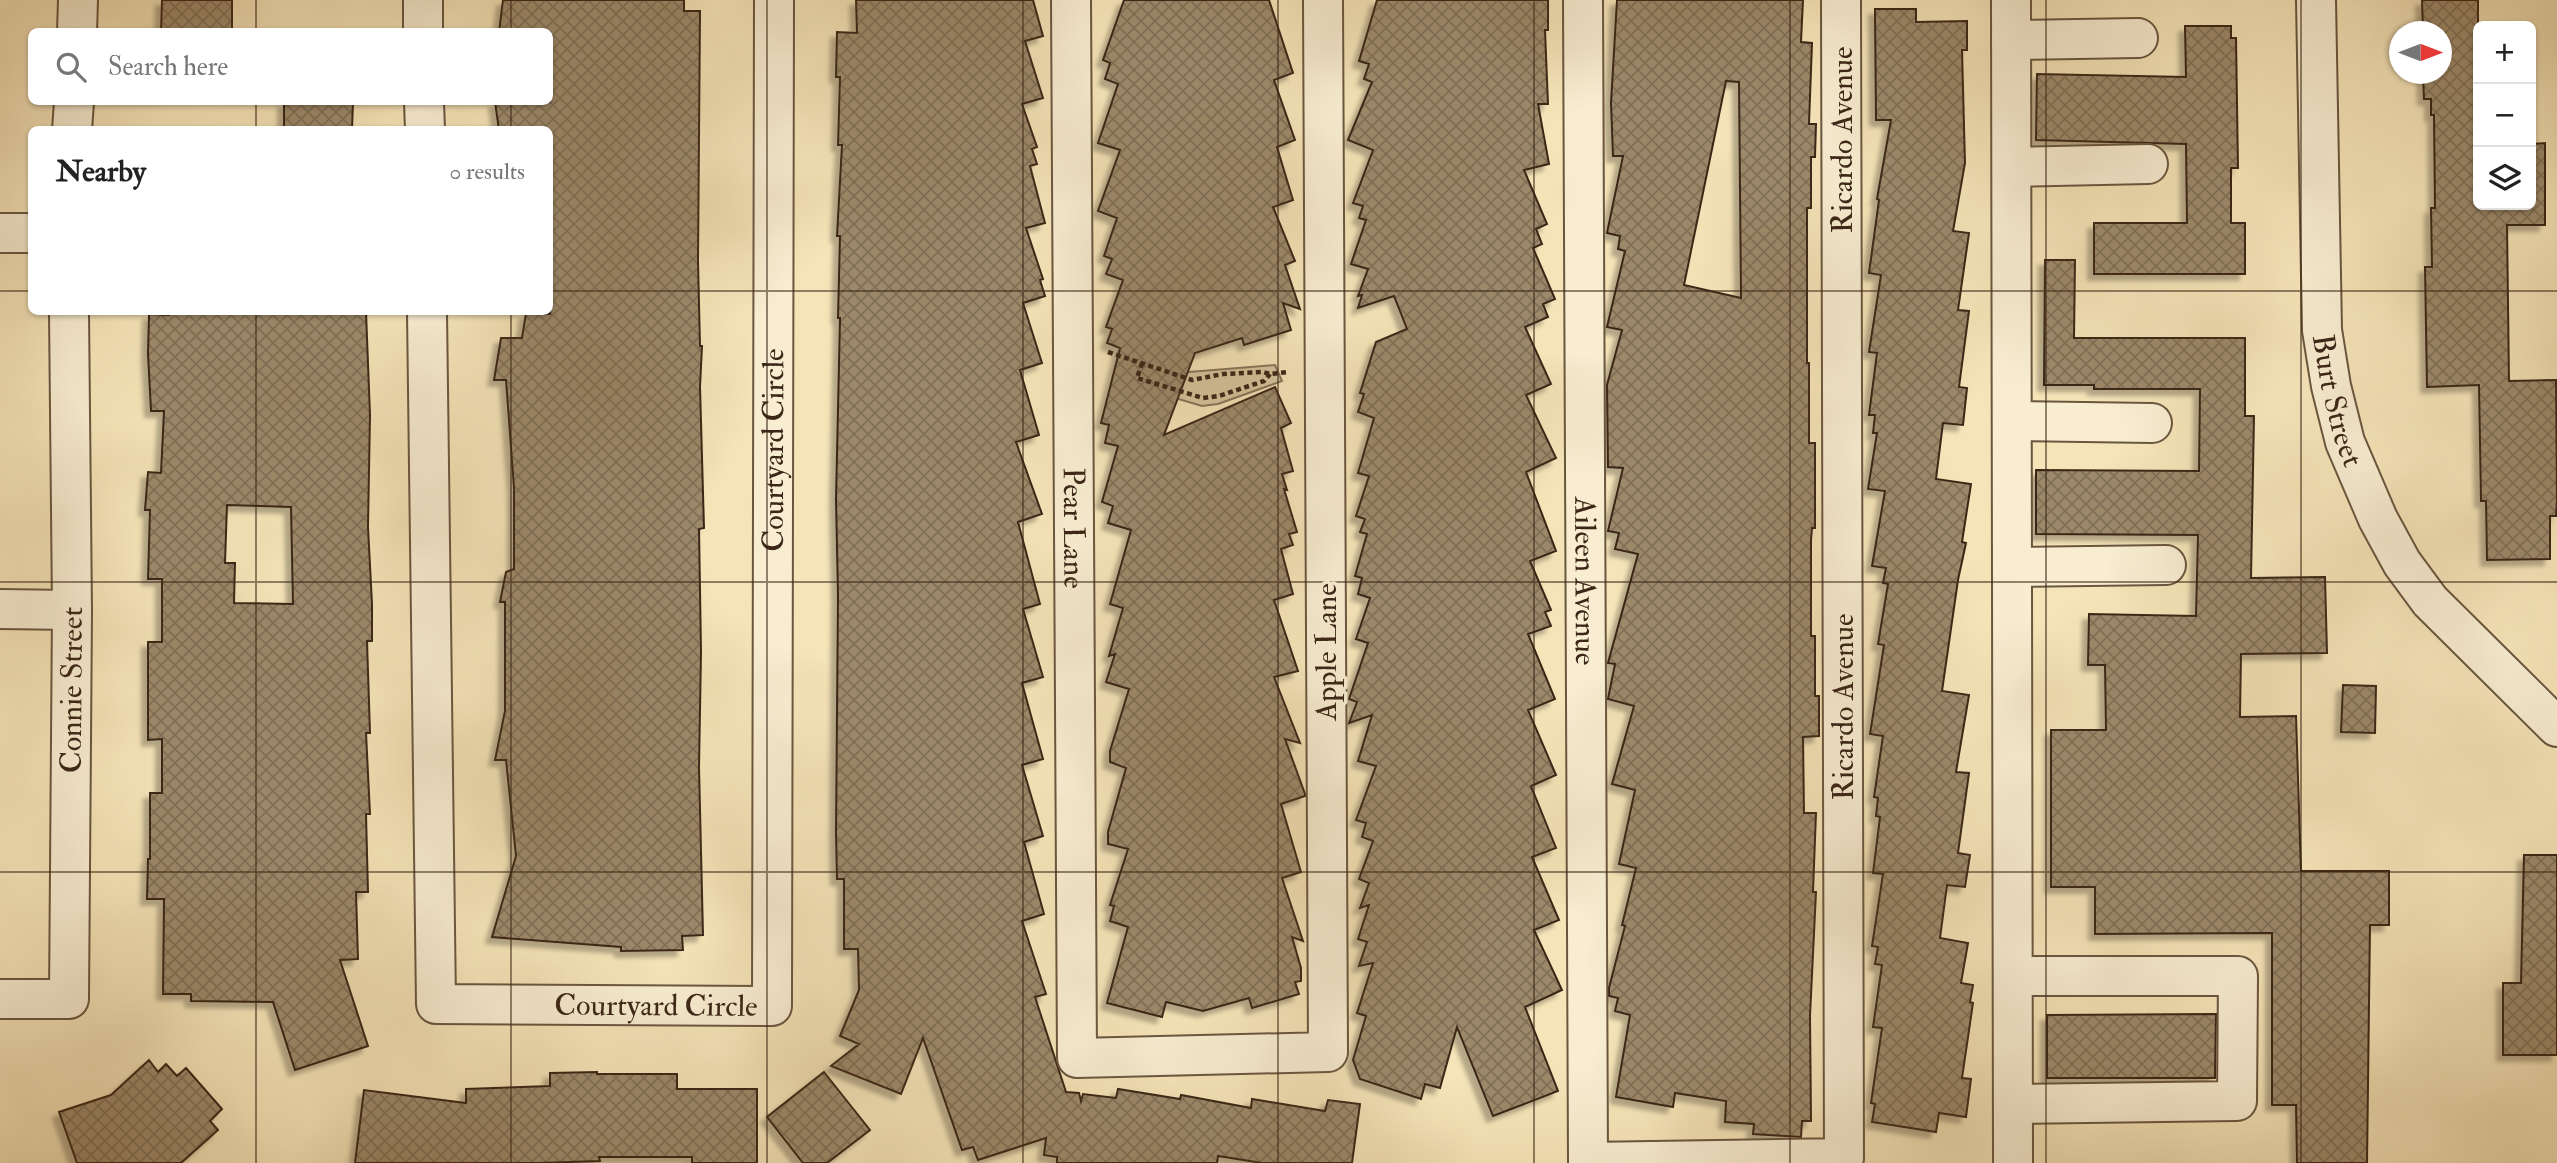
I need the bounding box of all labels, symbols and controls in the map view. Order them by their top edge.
north arrow [2389,21,2452,84]
map controls [2473,21,2536,210]
button: + [2473,21,2536,84]
search box [28,28,553,105]
street label: Ricardo Avenue [1824,46,1861,234]
icon: search [52,48,90,86]
text: Search here [108,51,228,83]
button: − [2473,84,2536,147]
button: layers [2473,147,2536,210]
text: Nearby [56,153,146,190]
text: 0 results [449,157,525,186]
street label: Burt Street [2304,332,2372,472]
street label: Courtyard Circle [754,348,792,552]
street label: Pear Lane [1055,467,1093,589]
street label: Aileen Avenue [1567,496,1604,665]
street label: Apple Lane [1308,583,1345,722]
street label: Connie Street [52,606,91,773]
street label: Ricardo Avenue [1825,613,1862,801]
street label: Courtyard Circle [554,986,758,1024]

